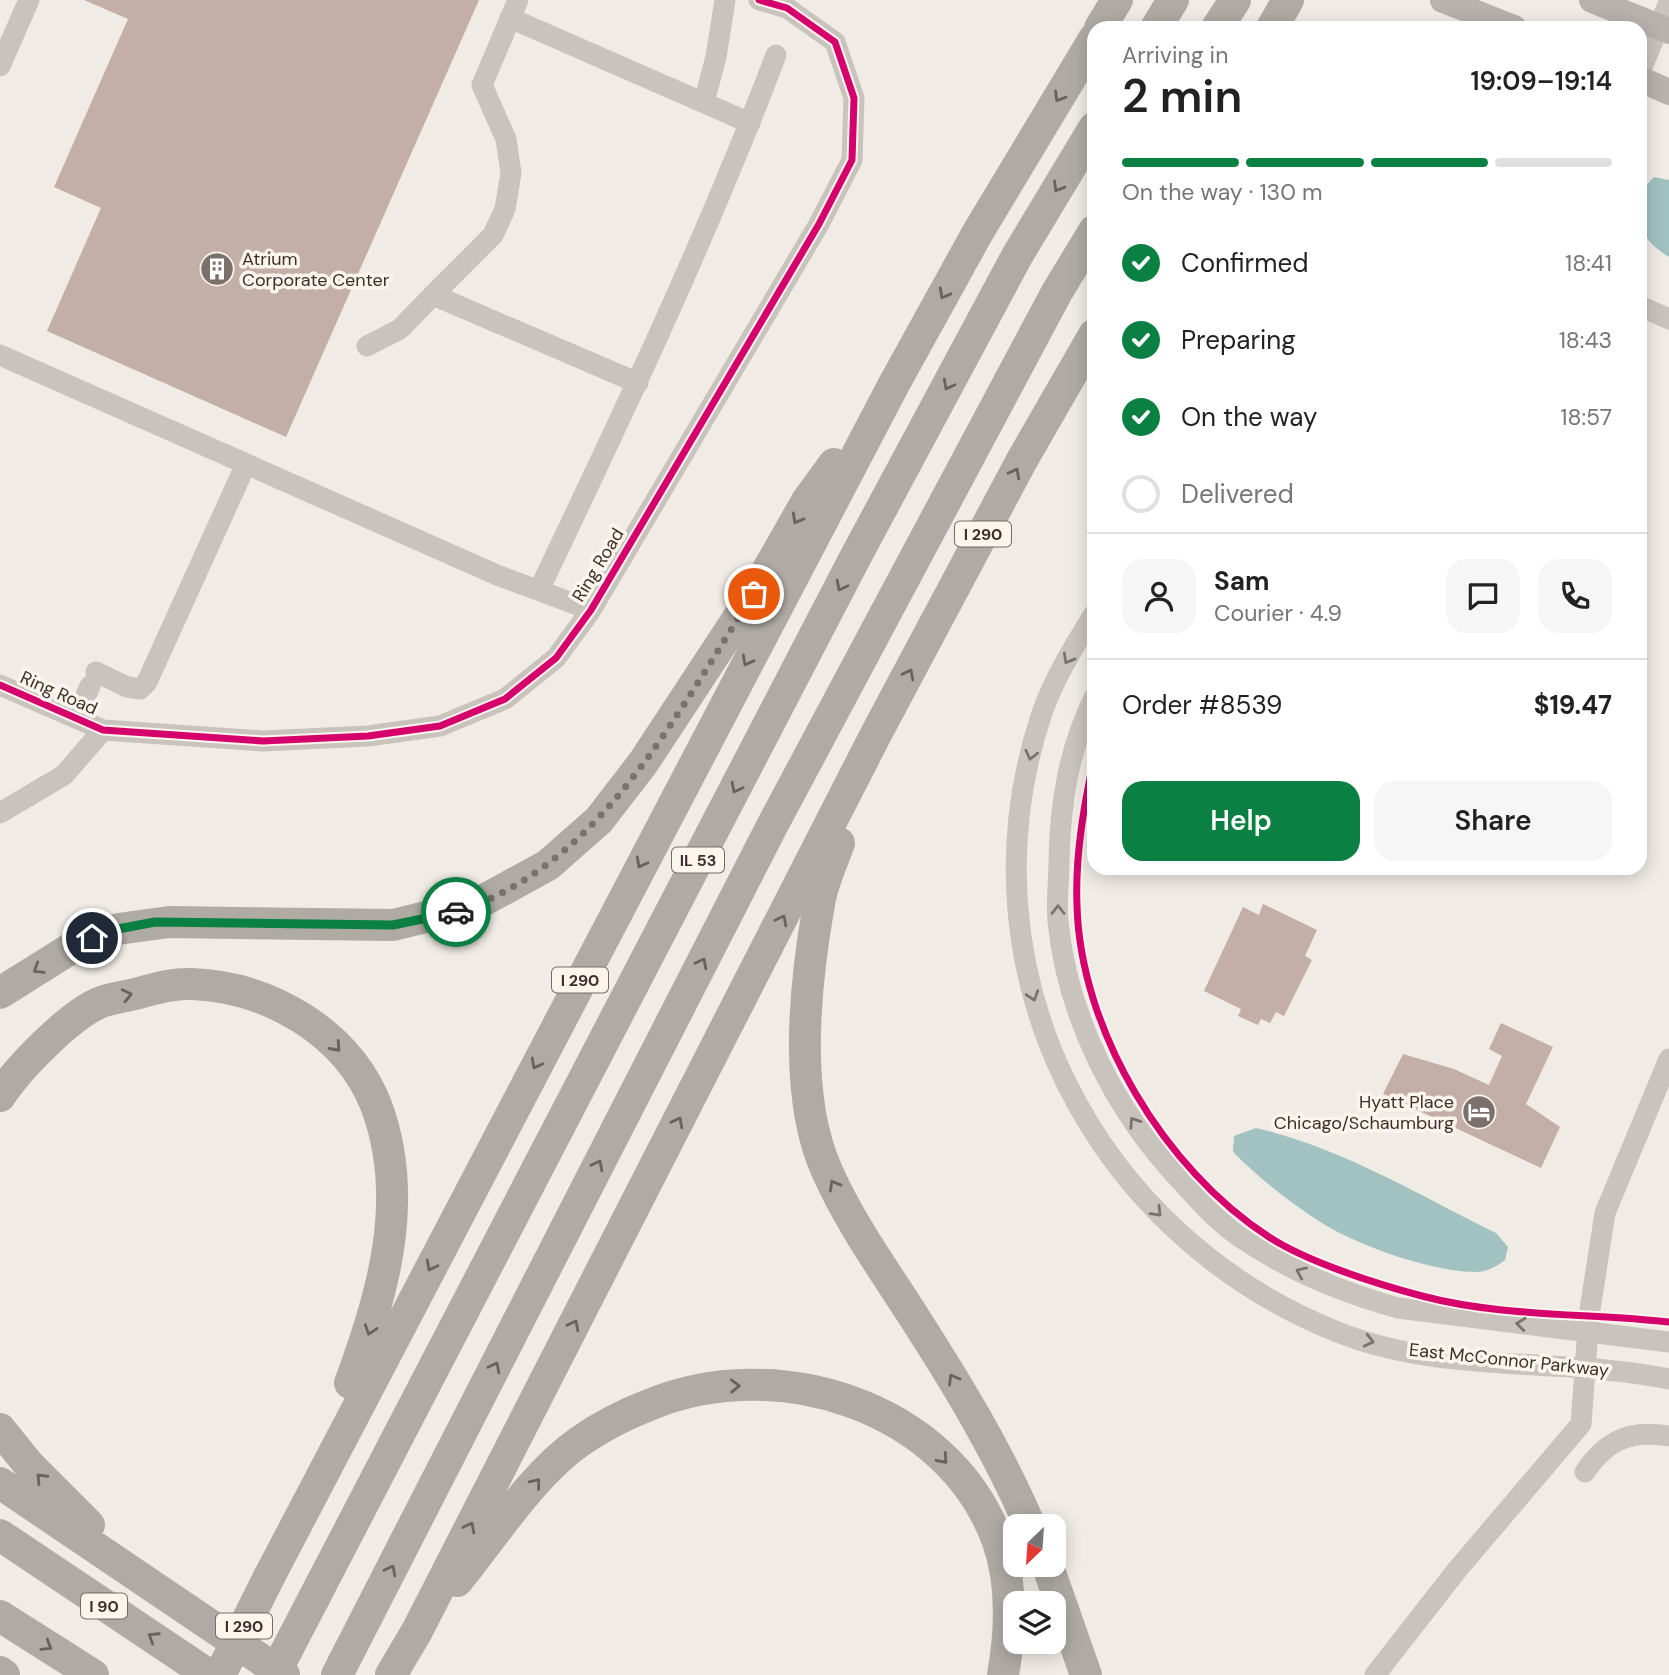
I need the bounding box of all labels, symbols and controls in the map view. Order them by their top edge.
text: Arriving in [1122,40,1228,70]
text: 19:09–19:14 [1470,64,1612,98]
text: 2 min [1122,66,1242,126]
one-way arrow [1054,90,1067,103]
text: On the way · 130 m [1122,177,1323,207]
one-way arrow [1054,179,1067,192]
icon: check [1122,244,1160,282]
text: Confirmed [1181,246,1308,280]
place label: Atrium Corporate Center [242,247,390,292]
text: 18:41 [1565,248,1612,278]
building icon: Atrium Corporate Center [198,250,236,288]
one-way arrow [939,286,952,299]
icon: check [1122,321,1160,359]
text: Preparing [1181,323,1296,357]
text: 18:43 [1559,325,1612,355]
one-way arrow [942,378,956,391]
icon: check [1122,398,1160,436]
text: On the way [1181,400,1317,434]
text: 18:57 [1560,402,1612,432]
one-way arrow [1007,468,1021,480]
text: Delivered [1181,477,1294,511]
one-way arrow [791,512,805,524]
road number: I 290 [955,522,1011,547]
street label: Ring Road [567,524,629,606]
button: person [1122,559,1196,633]
button: chat [1446,559,1520,633]
button: phone [1538,559,1612,633]
pin [724,564,784,624]
text: Sam [1214,564,1269,598]
icon: bag [735,575,773,613]
one-way arrow [835,579,849,591]
text: Courier · 4.9 [1214,598,1342,628]
one-way arrow [1063,652,1076,664]
one-way arrow [742,654,756,666]
street label: Ring Road [17,665,101,721]
one-way arrow [900,669,914,681]
text: Order #8539 [1122,688,1282,722]
text: $19.47 [1534,688,1612,722]
one-way arrow [1025,749,1039,761]
one-way arrow [730,781,744,793]
button: Help [1122,781,1360,861]
button: Share [1374,781,1612,861]
road number: IL 53 [672,848,724,873]
one-way arrow [636,855,650,868]
courier [421,877,491,947]
icon: car [437,893,475,931]
one-way arrow [1050,905,1066,915]
pin [62,908,122,968]
one-way arrow [773,914,787,927]
icon: home [73,919,111,957]
one-way arrow [694,957,708,970]
one-way arrow [32,961,45,974]
road number: I 290 [552,968,608,992]
one-way arrow [121,989,133,1004]
one-way arrow [1024,990,1039,1002]
one-way arrow [328,1039,340,1052]
one-way arrow [531,1057,544,1069]
place label: Hyatt Place Chicago/Schaumburg [1274,1090,1454,1135]
hotel icon: Hyatt Place Chicago/Schaumburg [1460,1093,1498,1131]
one-way arrow [1130,1116,1143,1129]
one-way arrow [669,1117,683,1129]
one-way arrow [590,1160,604,1172]
one-way arrow [829,1180,843,1192]
one-way arrow [1148,1204,1161,1217]
one-way arrow [426,1259,439,1271]
one-way arrow [1296,1266,1308,1280]
one-way arrow [1515,1317,1527,1332]
one-way arrow [566,1319,580,1332]
one-way arrow [364,1323,378,1336]
one-way arrow [1363,1333,1375,1347]
street label: East McConnor Parkway [1408,1338,1610,1382]
one-way arrow [486,1362,500,1375]
one-way arrow [948,1374,961,1387]
one-way arrow [731,1378,741,1394]
one-way arrow [935,1450,947,1463]
one-way arrow [37,1473,50,1486]
one-way arrow [528,1478,541,1490]
north arrow [1003,1514,1066,1577]
map controls [1003,1514,1066,1654]
one-way arrow [462,1522,476,1534]
one-way arrow [382,1565,396,1577]
button: layers [1003,1591,1066,1654]
road number: I 90 [81,1594,127,1618]
road number: I 290 [216,1614,272,1638]
one-way arrow [147,1632,160,1645]
one-way arrow [39,1637,52,1650]

